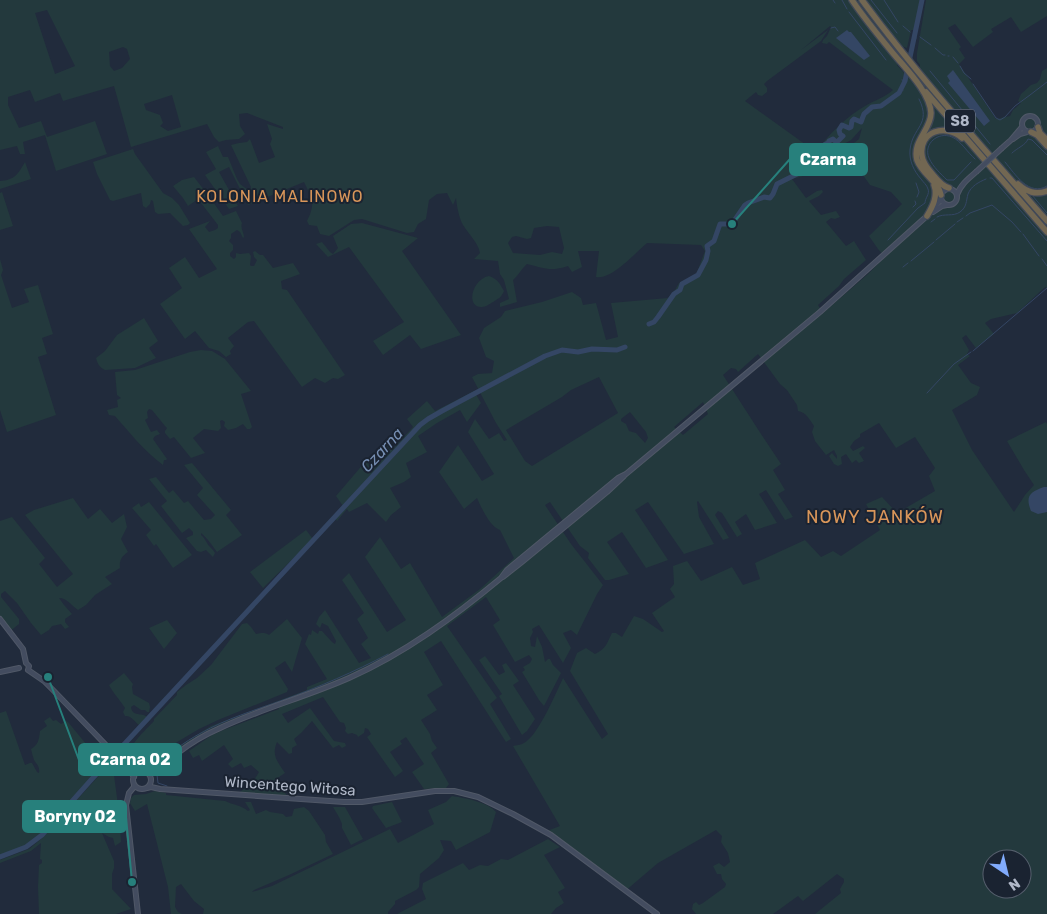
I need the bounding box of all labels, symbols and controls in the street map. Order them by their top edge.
road number: S8 [945,110,975,132]
callout: Czarna [790,144,867,175]
text: Czarna [800,150,856,169]
district label: KOLONIA MALINOWO [196,187,364,206]
water label: Czarna [357,424,407,476]
district label: NOWY JANKÓW [806,506,944,528]
callout: Czarna 02 [79,744,181,775]
text: Czarna 02 [89,750,171,769]
street label: Wincentego Witosa [224,772,356,800]
callout: Boryny 02 [23,801,126,832]
text: Boryny 02 [34,807,116,826]
north arrow [982,849,1032,899]
text: N [1005,874,1023,894]

